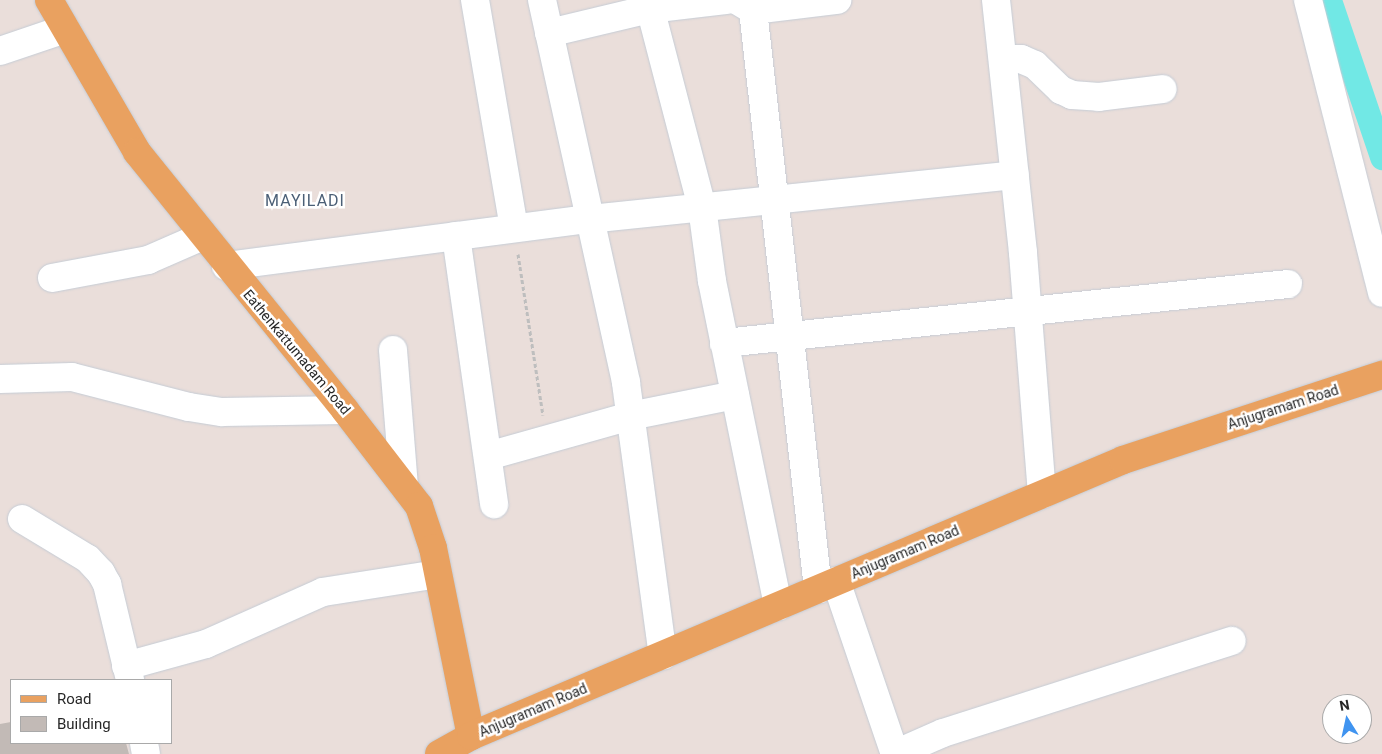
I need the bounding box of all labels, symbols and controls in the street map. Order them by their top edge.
district label: MAYILADI [264,191,346,211]
street label: Eathenkattumadam Road [240,286,354,418]
street label: Anjugramam Road [1225,381,1341,433]
street label: Anjugramam Road [848,522,962,582]
legend [10,679,172,744]
street label: Anjugramam Road [476,680,590,740]
text: Road [57,690,91,708]
north arrow [1322,694,1372,744]
text: N [1338,696,1351,714]
text: Building [57,715,111,733]

